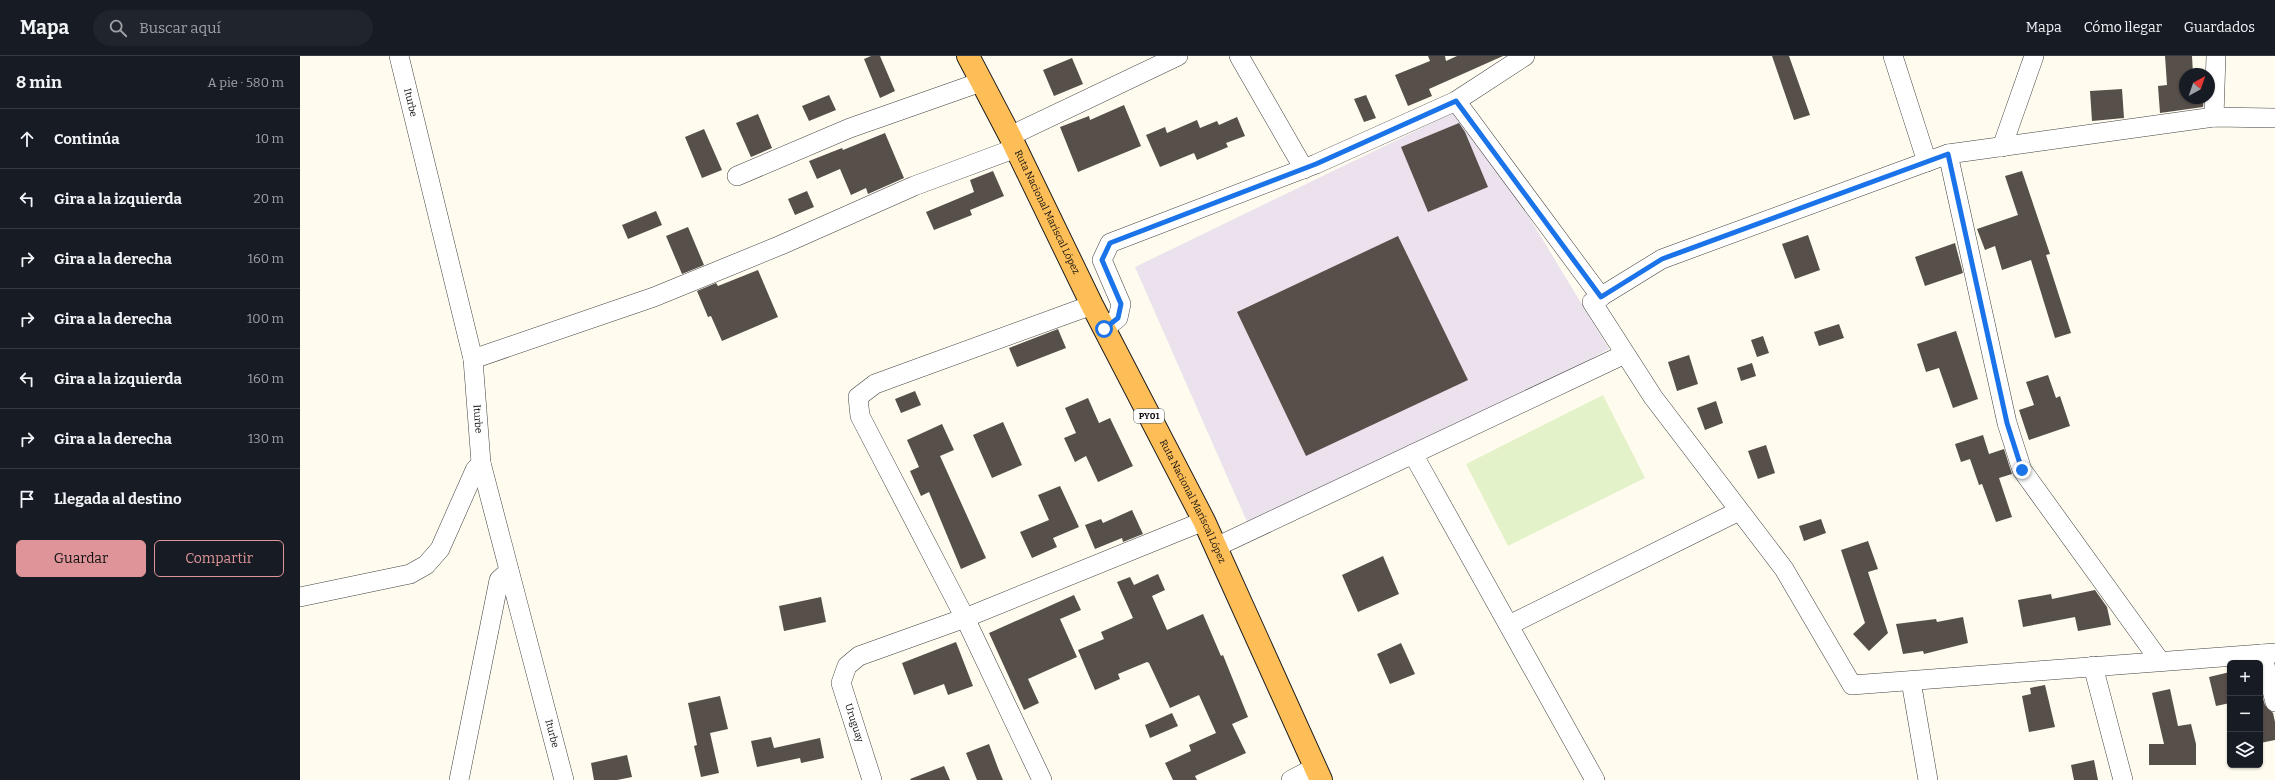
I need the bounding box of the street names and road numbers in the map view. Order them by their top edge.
street label: Iturbe [401,87,420,118]
street label: Ruta Nacional Mariscal López [1012,148,1082,276]
street label: Iturbe [471,404,485,434]
road number: PY01 [1134,409,1164,423]
street label: Ruta Nacional Mariscal López [1157,438,1228,565]
street label: Uruguay [842,702,866,745]
street label: Iturbe [542,718,561,749]

